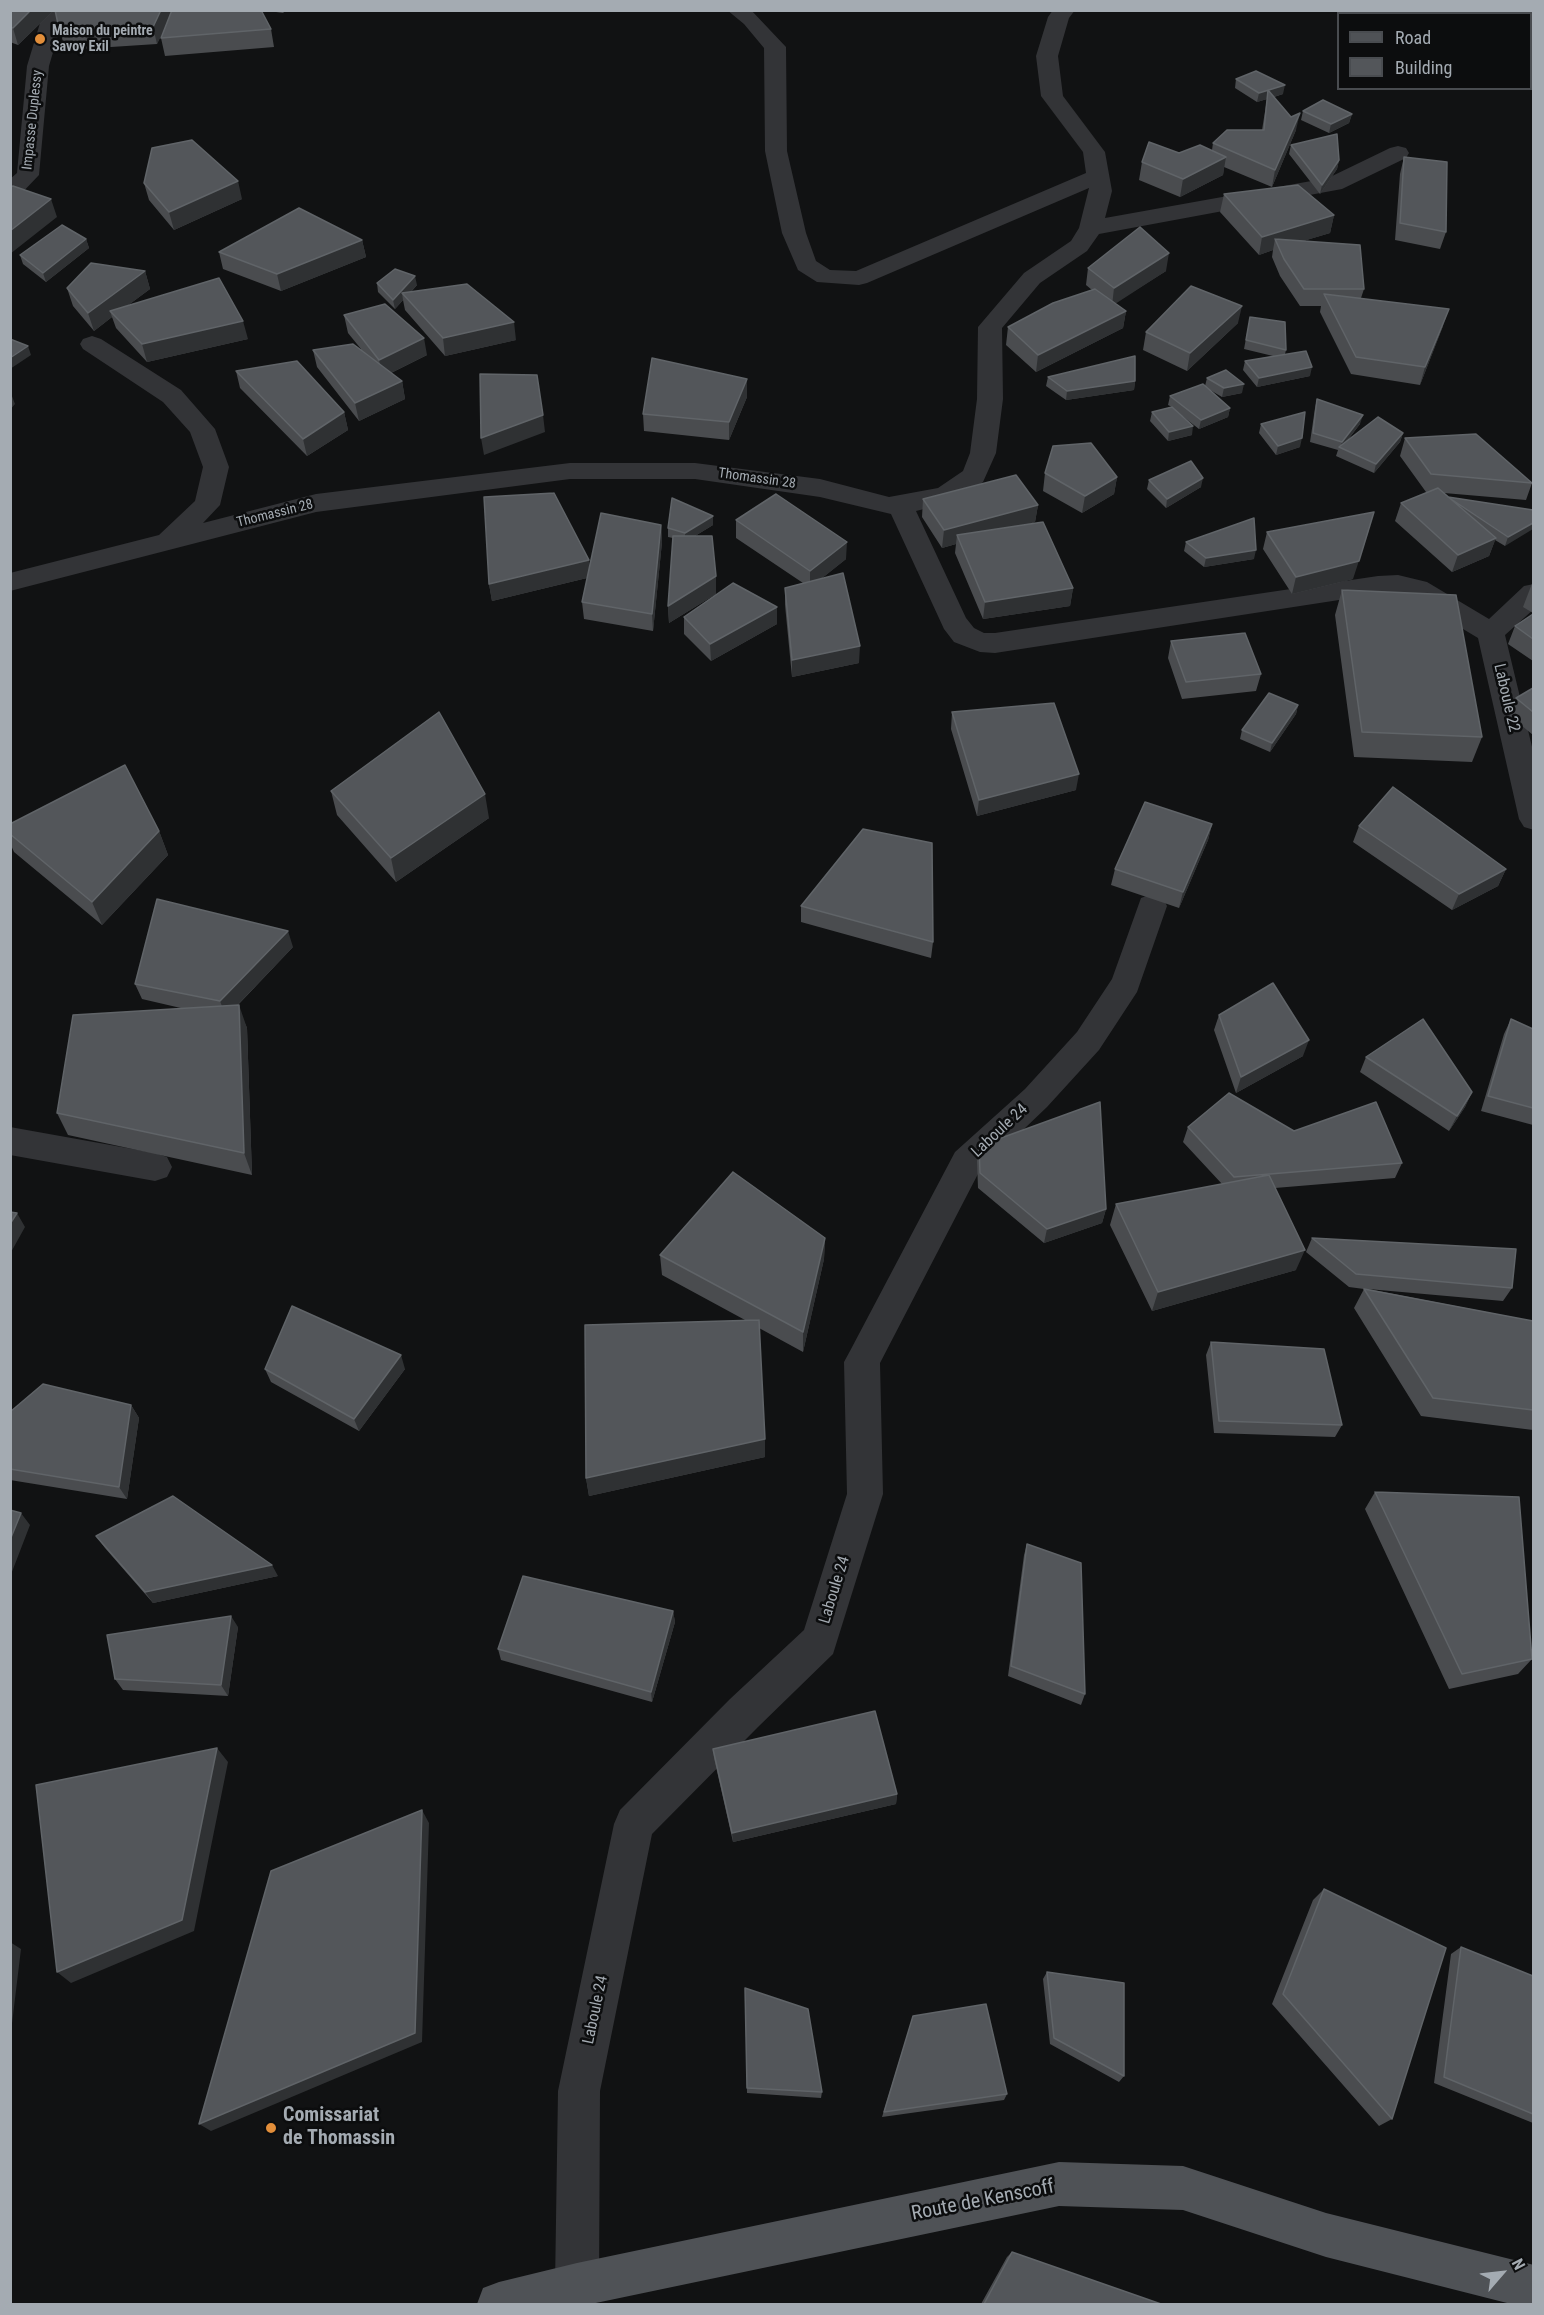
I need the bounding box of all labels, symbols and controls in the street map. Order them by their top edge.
legend [1337,12,1532,90]
place label: Maison du peintre Savoy Exil [52,23,153,56]
text: Road [1395,27,1431,48]
marker: Maison du peintre Savoy Exil [33,32,47,46]
text: Building [1395,57,1452,78]
street label: Impasse Duplessy [19,69,47,171]
street label: Thomassin 28 [717,465,797,493]
street label: Thomassin 28 [235,496,315,532]
street label: Laboule 22 [1489,662,1523,734]
street label: Laboule 24 [968,1100,1032,1162]
street label: Laboule 24 [816,1554,854,1626]
street label: Laboule 24 [579,1974,613,2046]
place label: Comissariat de Thomassin [283,2104,395,2151]
marker: Comissariat de Thomassin [264,2121,278,2135]
street label: Route de Kenscoff [910,2175,1056,2227]
north arrow [1472,2243,1532,2303]
text: N [1508,2256,1529,2273]

